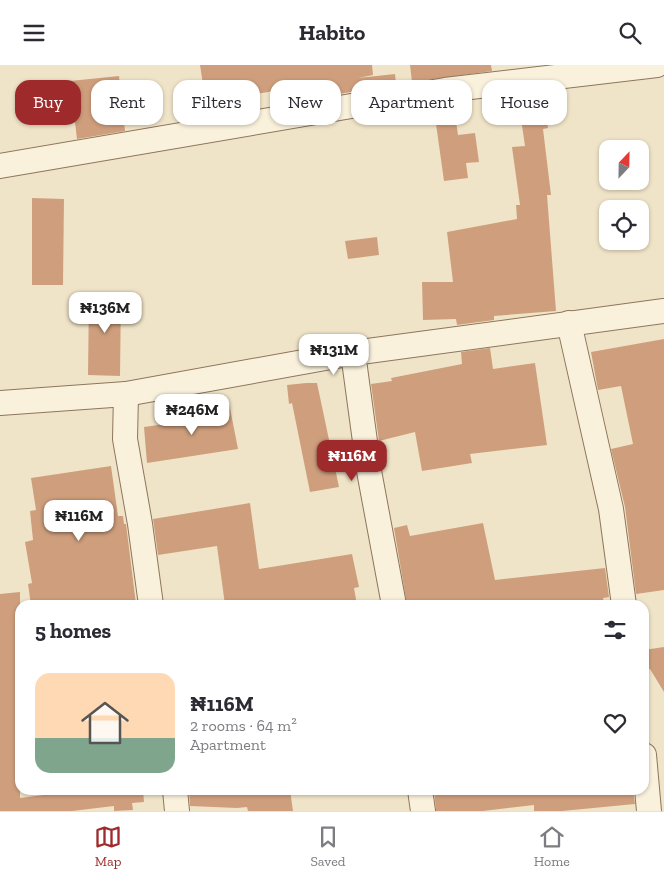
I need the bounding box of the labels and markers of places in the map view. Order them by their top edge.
pin: ₦136M [70,291,140,334]
pin: ₦131M [299,333,369,376]
pin: ₦246M [157,393,227,436]
pin: ₦116M [317,439,387,482]
pin: ₦116M [44,499,114,542]

